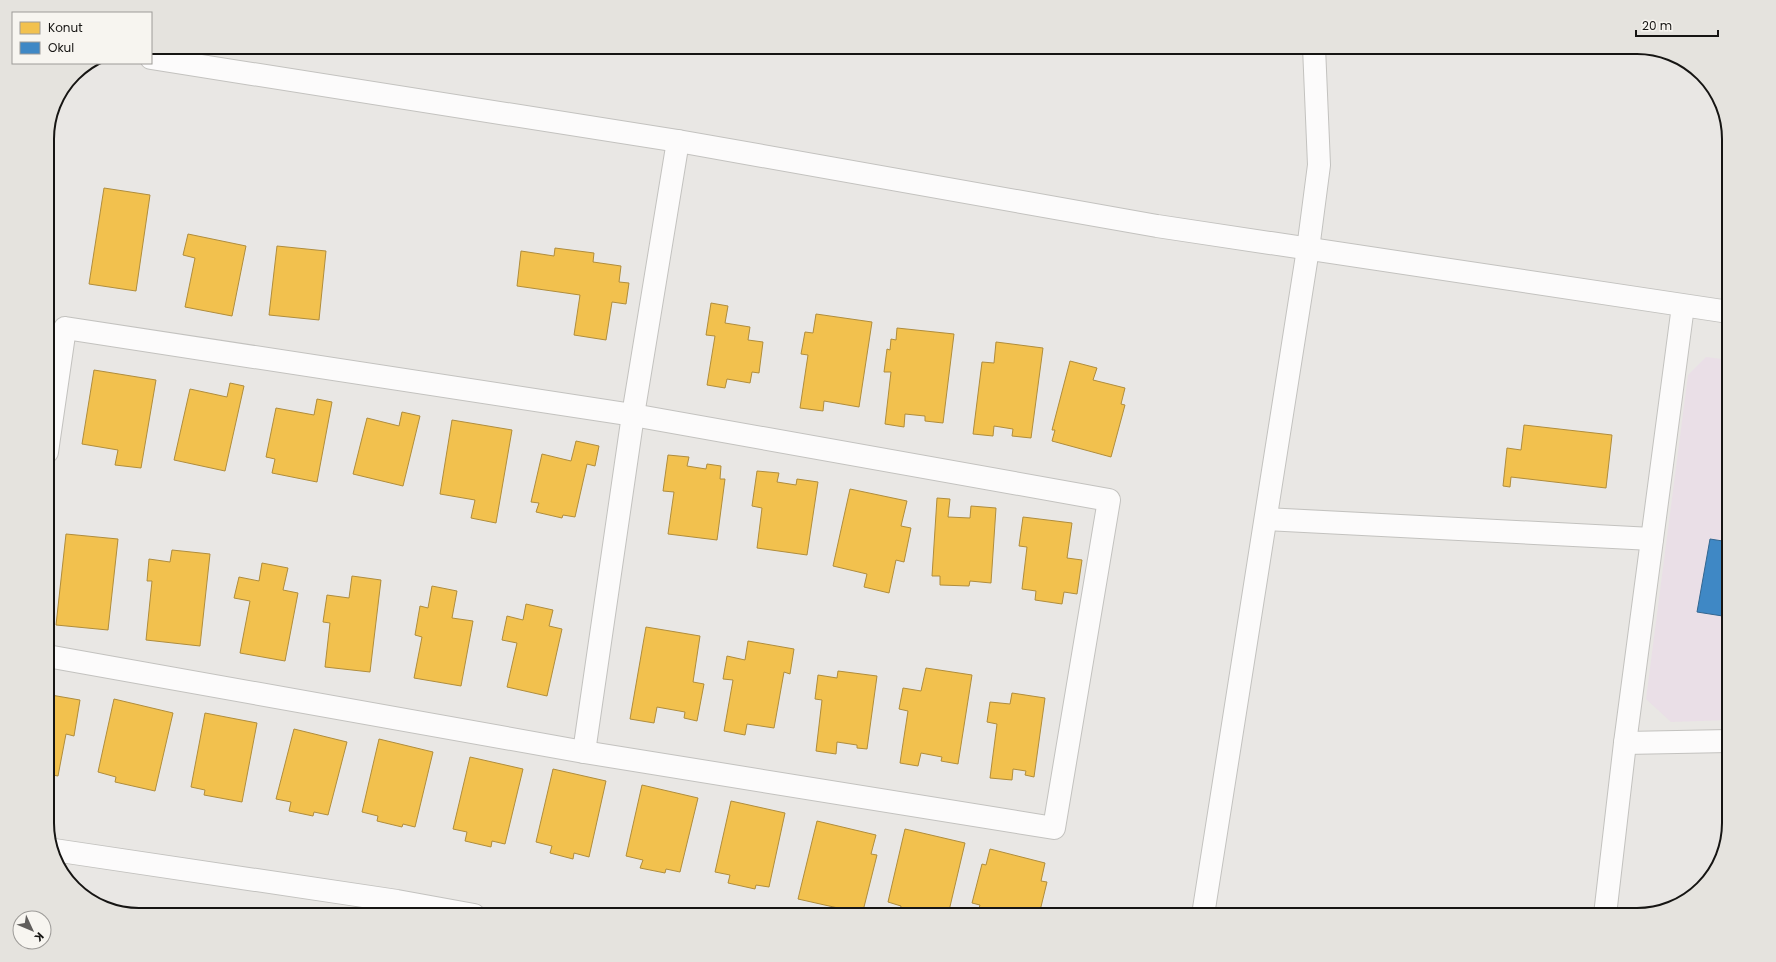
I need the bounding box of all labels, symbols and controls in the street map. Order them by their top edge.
legend [12,12,152,64]
scale bar [1636,12,1718,38]
text: 20 m [1642,17,1672,34]
text: Konut [48,19,83,36]
text: Okul [48,39,74,56]
north arrow [12,910,52,950]
text: K [31,929,48,945]

